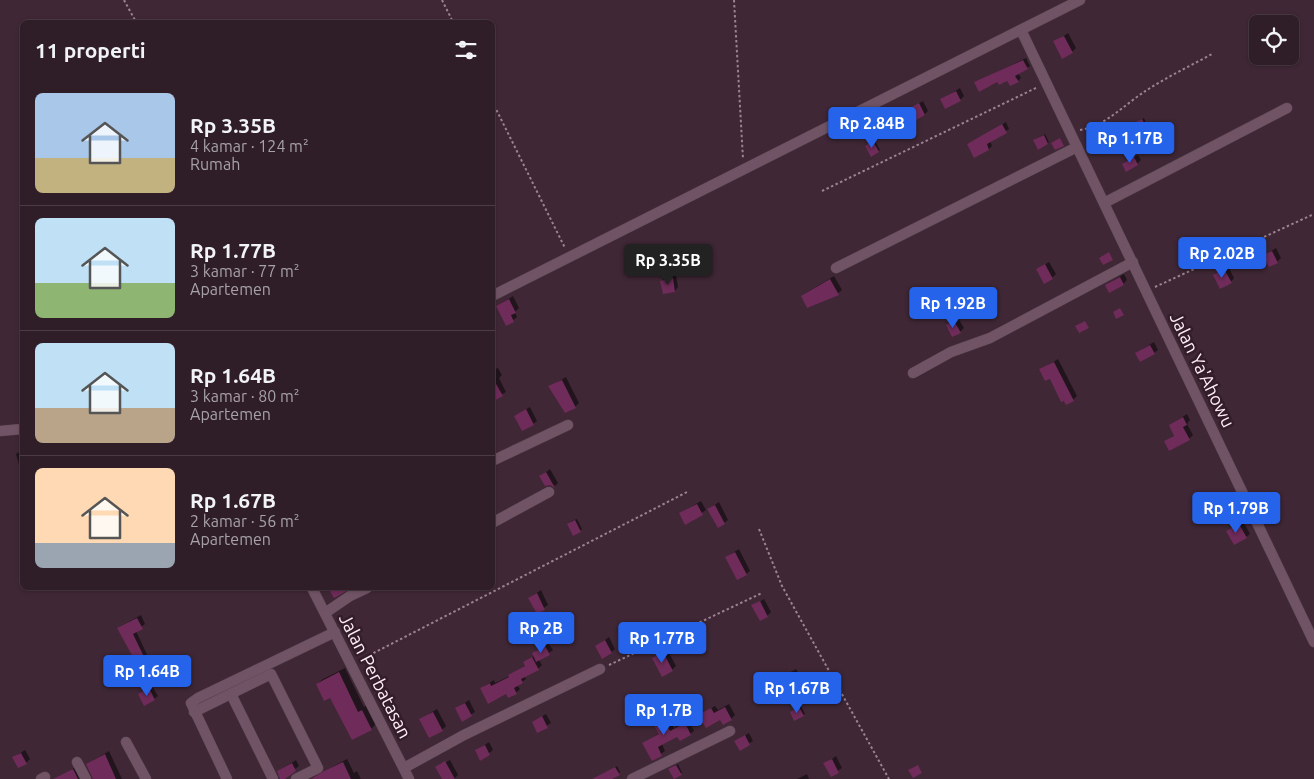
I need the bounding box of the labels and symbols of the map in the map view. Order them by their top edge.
pin: Rp 2.84B [820,106,924,149]
pin: Rp 1.17B [1078,121,1182,164]
pin: Rp 2.02B [1170,236,1274,279]
pin: Rp 3.35B [616,244,720,286]
pin: Rp 1.92B [901,286,1005,329]
street label: Jalan Ya'Ahowu [1166,309,1239,430]
pin: Rp 1.79B [1184,492,1288,534]
street label: Jalan Perbatasan [336,610,416,741]
pin: Rp 2B [506,612,576,654]
pin: Rp 1.77B [610,622,714,664]
pin: Rp 1.64B [95,654,199,697]
pin: Rp 1.67B [745,672,849,714]
pin: Rp 1.7B [618,694,710,736]

